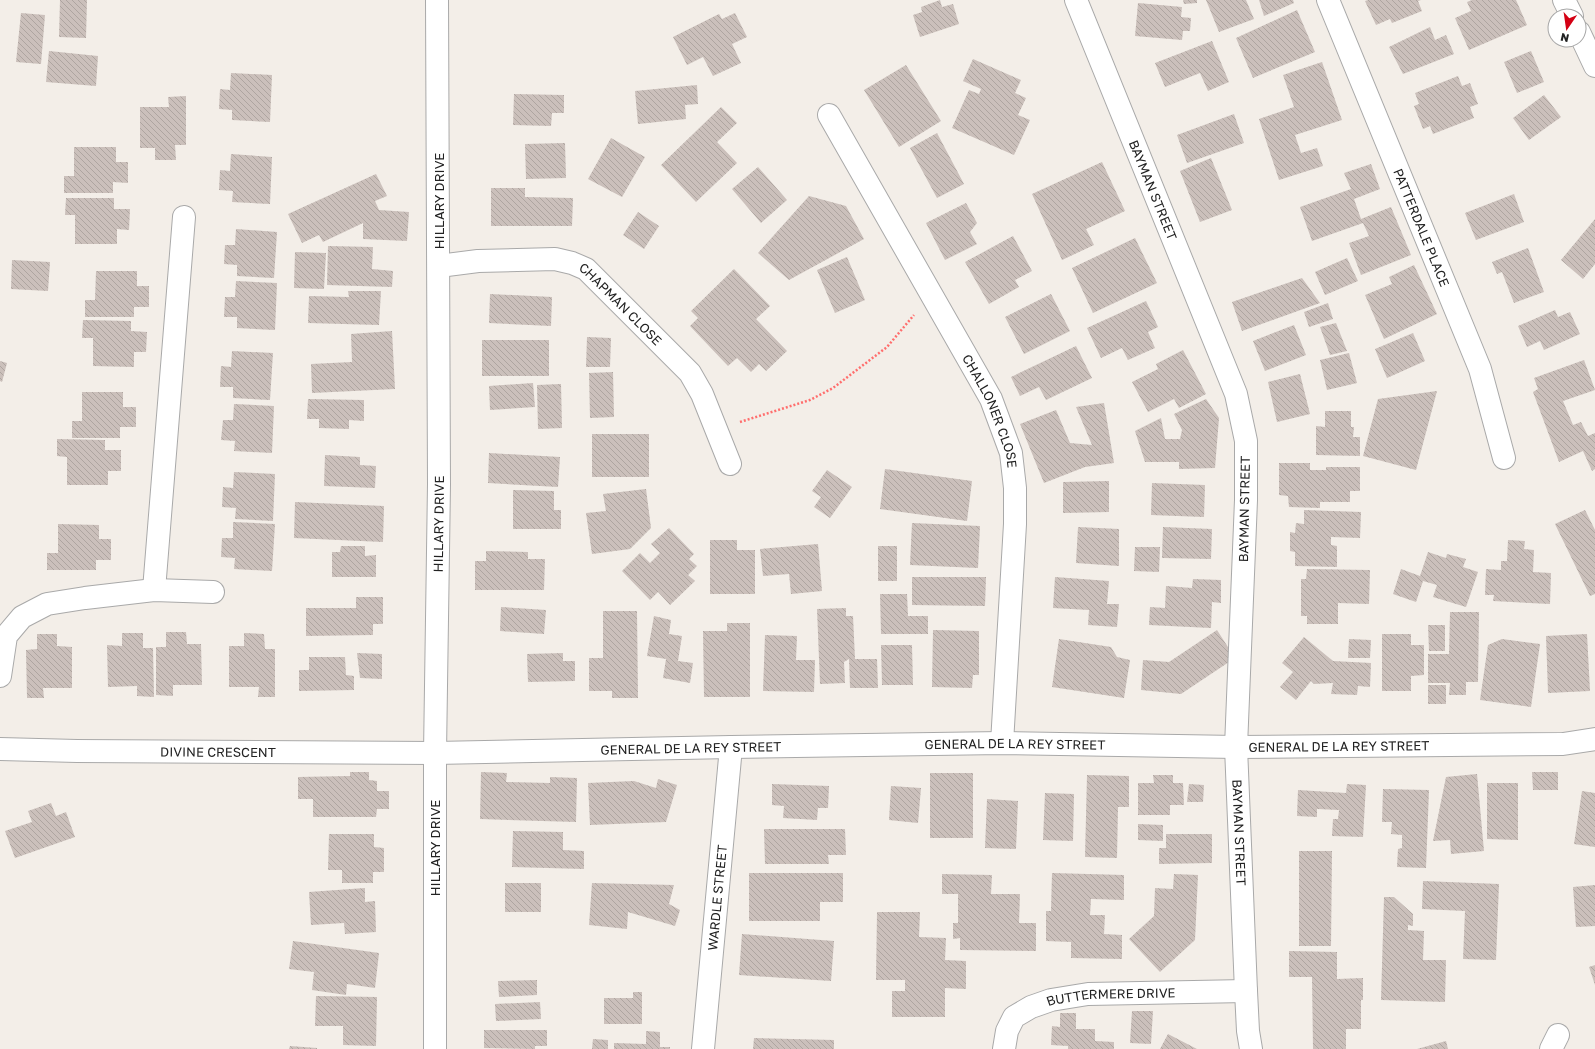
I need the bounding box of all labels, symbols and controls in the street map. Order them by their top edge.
north arrow [1547,8,1587,48]
text: N [1559,31,1570,46]
street label: BAYMAN STREET [1126,138,1181,242]
street label: HILLARY DRIVE [431,153,447,249]
street label: PATTERDALE PLACE [1390,166,1453,289]
street label: CHAPMAN CLOSE [577,259,665,348]
street label: CHALLONER CLOSE [959,351,1021,469]
street label: BAYMAN STREET [1235,456,1253,562]
street label: HILLARY DRIVE [430,476,447,572]
street label: GENERAL DE LA REY STREET [924,735,1105,753]
street label: GENERAL DE LA REY STREET [1248,737,1429,755]
street label: GENERAL DE LA REY STREET [600,738,781,758]
street label: DIVINE CRESCENT [160,743,276,760]
street label: BAYMAN STREET [1229,779,1250,886]
street label: HILLARY DRIVE [427,800,443,896]
street label: WARDLE STREET [704,844,730,951]
street label: BUTTERMERE DRIVE [1044,984,1176,1009]

